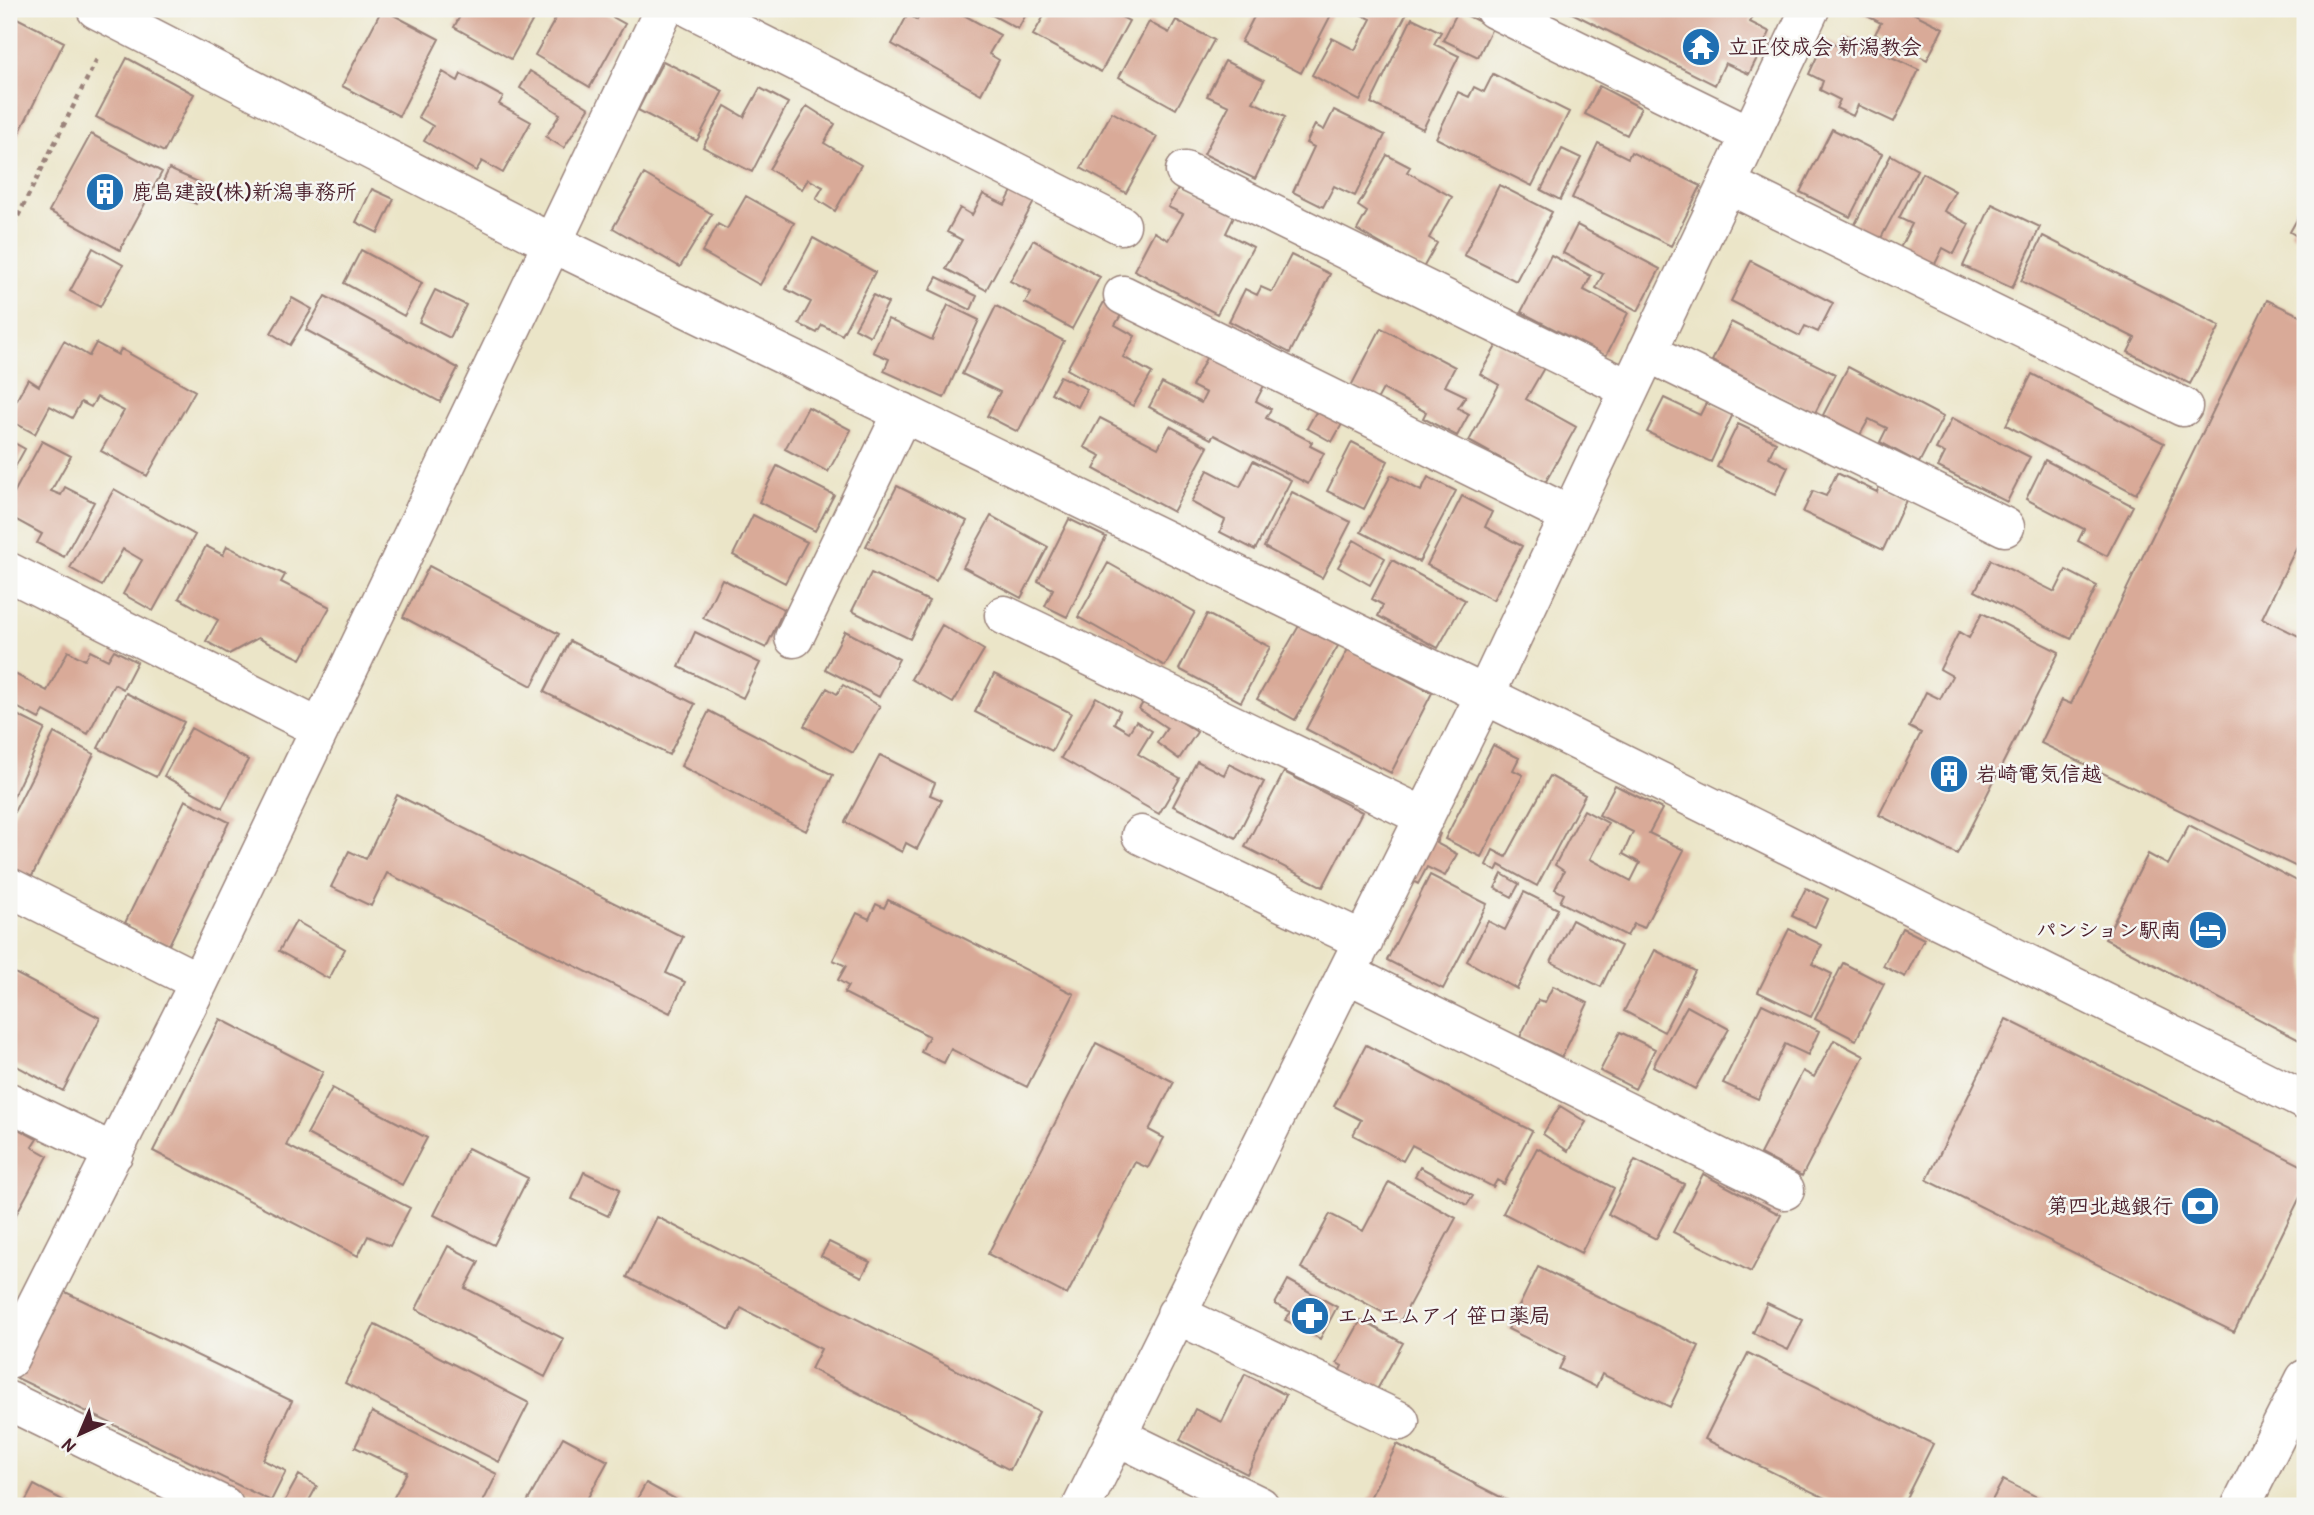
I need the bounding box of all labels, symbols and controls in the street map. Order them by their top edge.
temple icon: 立正佼成会 新潟教会 [1680,26,1722,68]
place label: 立正佼成会 新潟教会 [1728,32,1922,61]
building icon: 鹿島建設(株)新潟事務所 [84,171,126,213]
place label: 鹿島建設(株)新潟事務所 [132,177,357,206]
building icon: 岩崎電気信越 [1928,753,1970,795]
place label: 岩崎電気信越 [1976,759,2102,788]
hotel icon: パンション駅南 [2187,909,2229,951]
place label: パンション駅南 [2036,915,2181,944]
bank icon: 第四北越銀行 [2179,1185,2221,1227]
place label: 第四北越銀行 [2047,1191,2173,1220]
pharmacy icon: エムエムアイ 笹口薬局 [1289,1295,1331,1337]
place label: エムエムアイ 笹口薬局 [1337,1301,1551,1330]
north arrow [46,1400,116,1470]
text: N [56,1433,81,1459]

